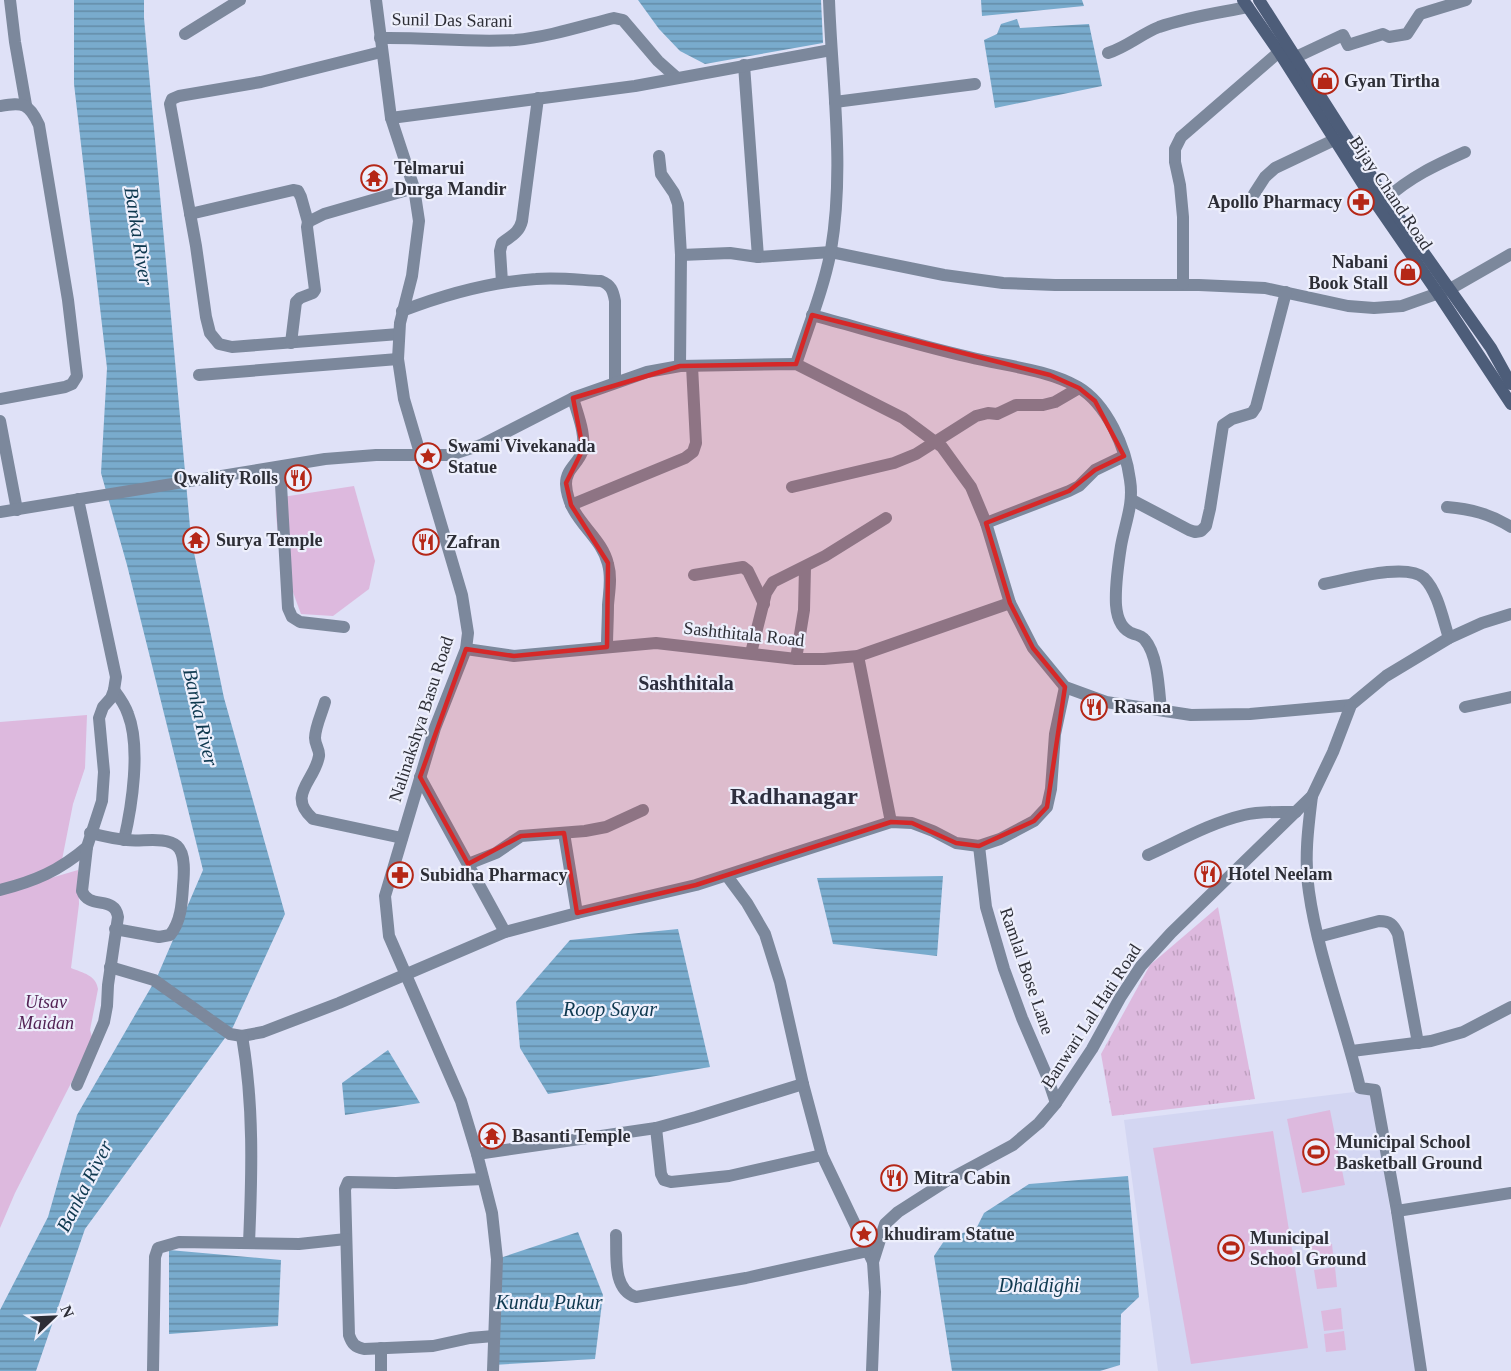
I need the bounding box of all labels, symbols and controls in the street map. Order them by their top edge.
street label: Sunil Das Sarani [391,9,513,31]
shop icon: Gyan Tirtha [1310,66,1340,96]
place label: Gyan Tirtha [1344,71,1440,91]
street label: Bijay Chand Road [1346,132,1436,254]
place label: Telmarui Durga Mandir [394,158,507,199]
temple icon: Telmarui Durga Mandir [359,163,389,193]
water label: Banka River [120,185,158,287]
pharmacy icon: Apollo Pharmacy [1346,187,1376,217]
place label: Apollo Pharmacy [1208,192,1342,212]
place label: Nabani Book Stall [1308,252,1388,293]
shop icon: Nabani Book Stall [1393,257,1423,287]
place label: Swami Vivekanada Statue [448,436,596,477]
place icon: Swami Vivekanada Statue [413,441,443,471]
restaurant icon: Qwality Rolls [283,463,313,493]
place label: Qwality Rolls [173,468,278,488]
temple icon: Surya Temple [181,525,211,555]
restaurant icon: Zafran [411,527,441,557]
place label: Surya Temple [216,530,323,550]
place label: Zafran [446,532,500,552]
street label: Sashthitala Road [683,618,805,650]
street label: Nalinakshya Basu Road [385,634,457,804]
water label: Banka River [179,666,223,768]
district label: Sashthitala [638,672,734,694]
restaurant icon: Rasana [1079,692,1109,722]
place label: Rasana [1114,697,1171,717]
district label: Radhanagar [730,783,858,809]
restaurant icon: Hotel Neelam [1193,859,1223,889]
pharmacy icon: Subidha Pharmacy [385,860,415,890]
place label: Hotel Neelam [1228,864,1332,884]
place label: Subidha Pharmacy [420,865,568,885]
street label: Ramlal Bose Lane [996,905,1058,1037]
street label: Banwari Lal Hati Road [1037,940,1145,1092]
park label: Utsav Maidan [17,992,74,1033]
water label: Roop Sayar [562,998,657,1021]
temple icon: Basanti Temple [477,1121,507,1151]
place label: Basanti Temple [512,1126,631,1146]
place label: Municipal School Basketball Ground [1336,1132,1482,1173]
water label: Banka River [52,1137,116,1235]
sports icon: Municipal School Basketball Ground [1301,1137,1331,1167]
restaurant icon: Mitra Cabin [879,1163,909,1193]
place label: Mitra Cabin [914,1168,1011,1188]
place icon: khudiram Statue [849,1219,879,1249]
place label: khudiram Statue [884,1224,1015,1244]
place label: Municipal School Ground [1250,1228,1366,1269]
sports icon: Municipal School Ground [1216,1233,1246,1263]
water label: Dhaldighi [997,1274,1080,1297]
north arrow [24,1287,84,1347]
water label: Kundu Pukur [494,1291,603,1313]
text: N [57,1303,78,1320]

